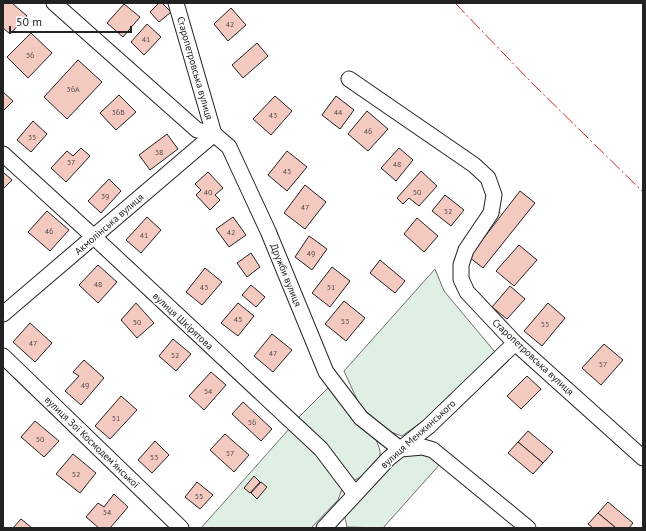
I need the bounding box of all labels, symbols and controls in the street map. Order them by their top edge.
scale bar [10,8,131,34]
text: 50 m [16,14,42,29]
street label: Старопетровська вулиця [174,15,216,121]
house number: 42 [226,19,234,29]
house number: 41 [142,34,150,44]
house number: 36 [26,50,34,60]
house number: 36А [66,84,80,94]
house number: 36Б [111,107,125,117]
house number: 44 [334,107,343,117]
house number: 43 [269,110,277,120]
house number: 46 [364,126,372,136]
house number: 35 [28,132,36,142]
house number: 38 [155,147,163,157]
house number: 37 [67,157,75,167]
house number: 48 [393,159,401,169]
house number: 45 [283,166,291,176]
house number: 40 [204,187,213,197]
house number: 50 [413,187,422,197]
street label: Акмолінська вулиця [72,190,146,258]
house number: 39 [101,191,109,201]
house number: 47 [301,202,309,212]
house number: 52 [444,206,452,216]
house number: 46 [45,226,53,236]
house number: 42 [227,227,235,237]
house number: 41 [140,230,148,240]
street label: Дружби вулиця [267,242,305,309]
house number: 49 [307,248,315,258]
house number: 48 [94,279,102,289]
house number: 43 [200,282,208,292]
house number: 51 [327,282,335,292]
street label: вулиця Шкірятова [150,290,216,353]
house number: 45 [234,314,242,324]
house number: 53 [341,316,349,326]
street label: Старопетровська вулиця [490,316,577,398]
house number: 50 [133,317,142,327]
house number: 55 [541,319,549,329]
house number: 47 [29,338,37,348]
house number: 47 [269,348,277,358]
house number: 52 [171,350,179,360]
house number: 57 [599,359,607,369]
house number: 49 [81,380,89,390]
house number: 54 [204,386,213,396]
street label: вулиця Зої Космодем'янської [42,393,142,491]
street label: вулиця Менжинського [378,397,458,471]
house number: 51 [112,413,120,423]
house number: 56 [248,417,256,427]
house number: 50 [36,434,45,444]
house number: 57 [226,448,234,458]
house number: 53 [150,452,158,462]
house number: 52 [72,469,80,479]
house number: 55 [195,491,203,501]
house number: 54 [103,507,112,517]

